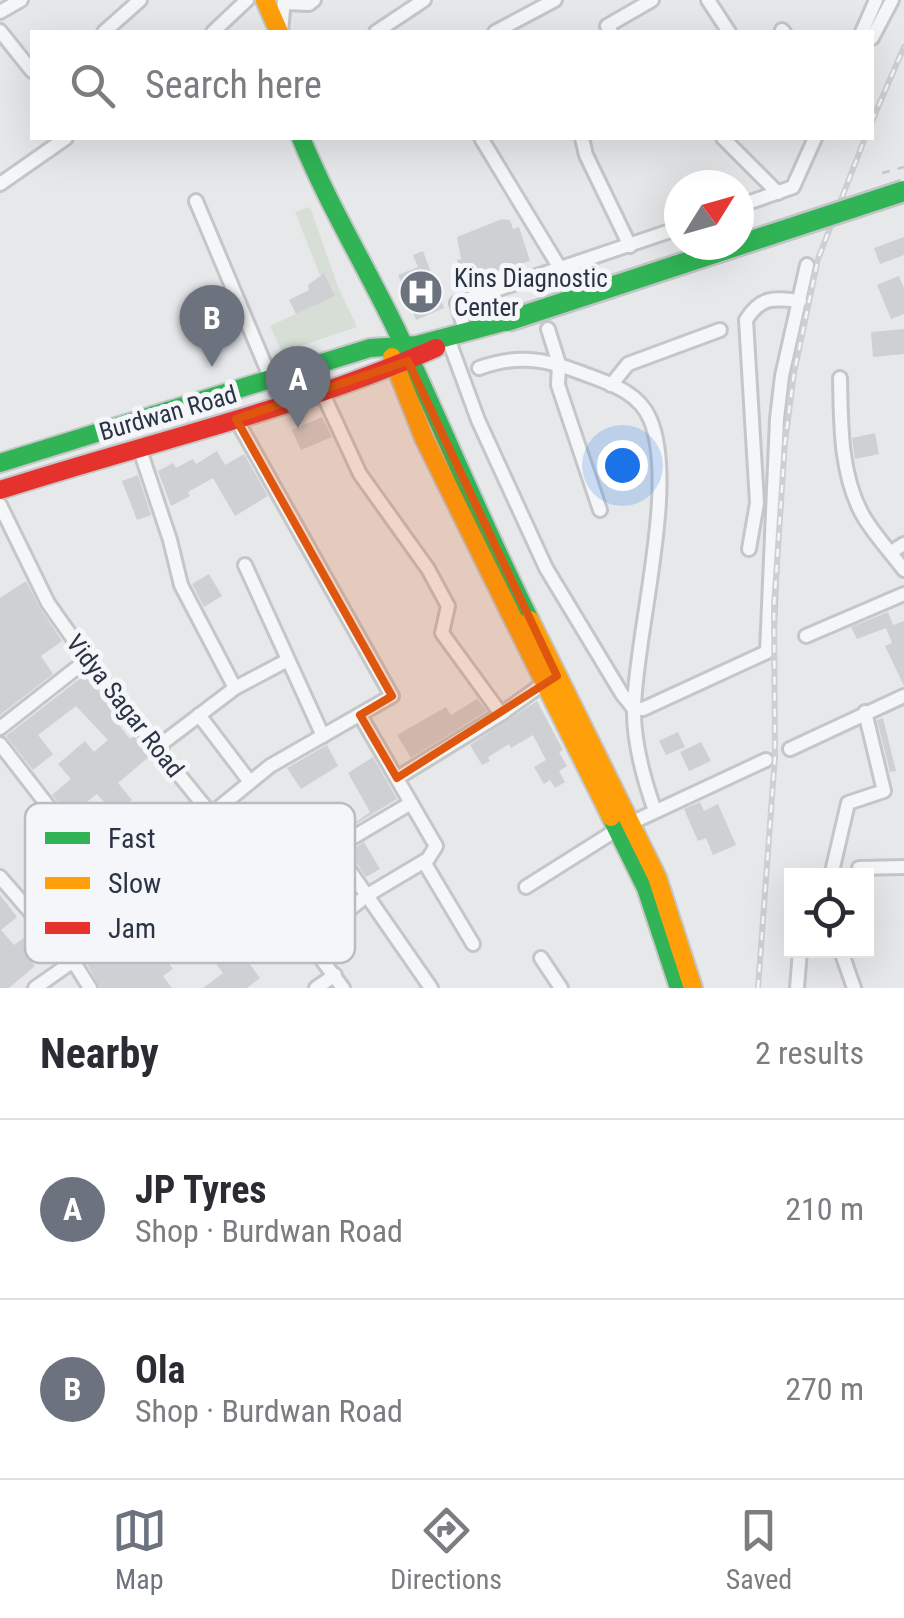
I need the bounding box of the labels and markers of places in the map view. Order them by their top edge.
place label: Kins Diagnostic Center [454,264,608,322]
hospital icon: Kins Diagnostic Center [398,269,444,315]
pin: B [180,284,244,367]
pin: A [266,346,330,428]

